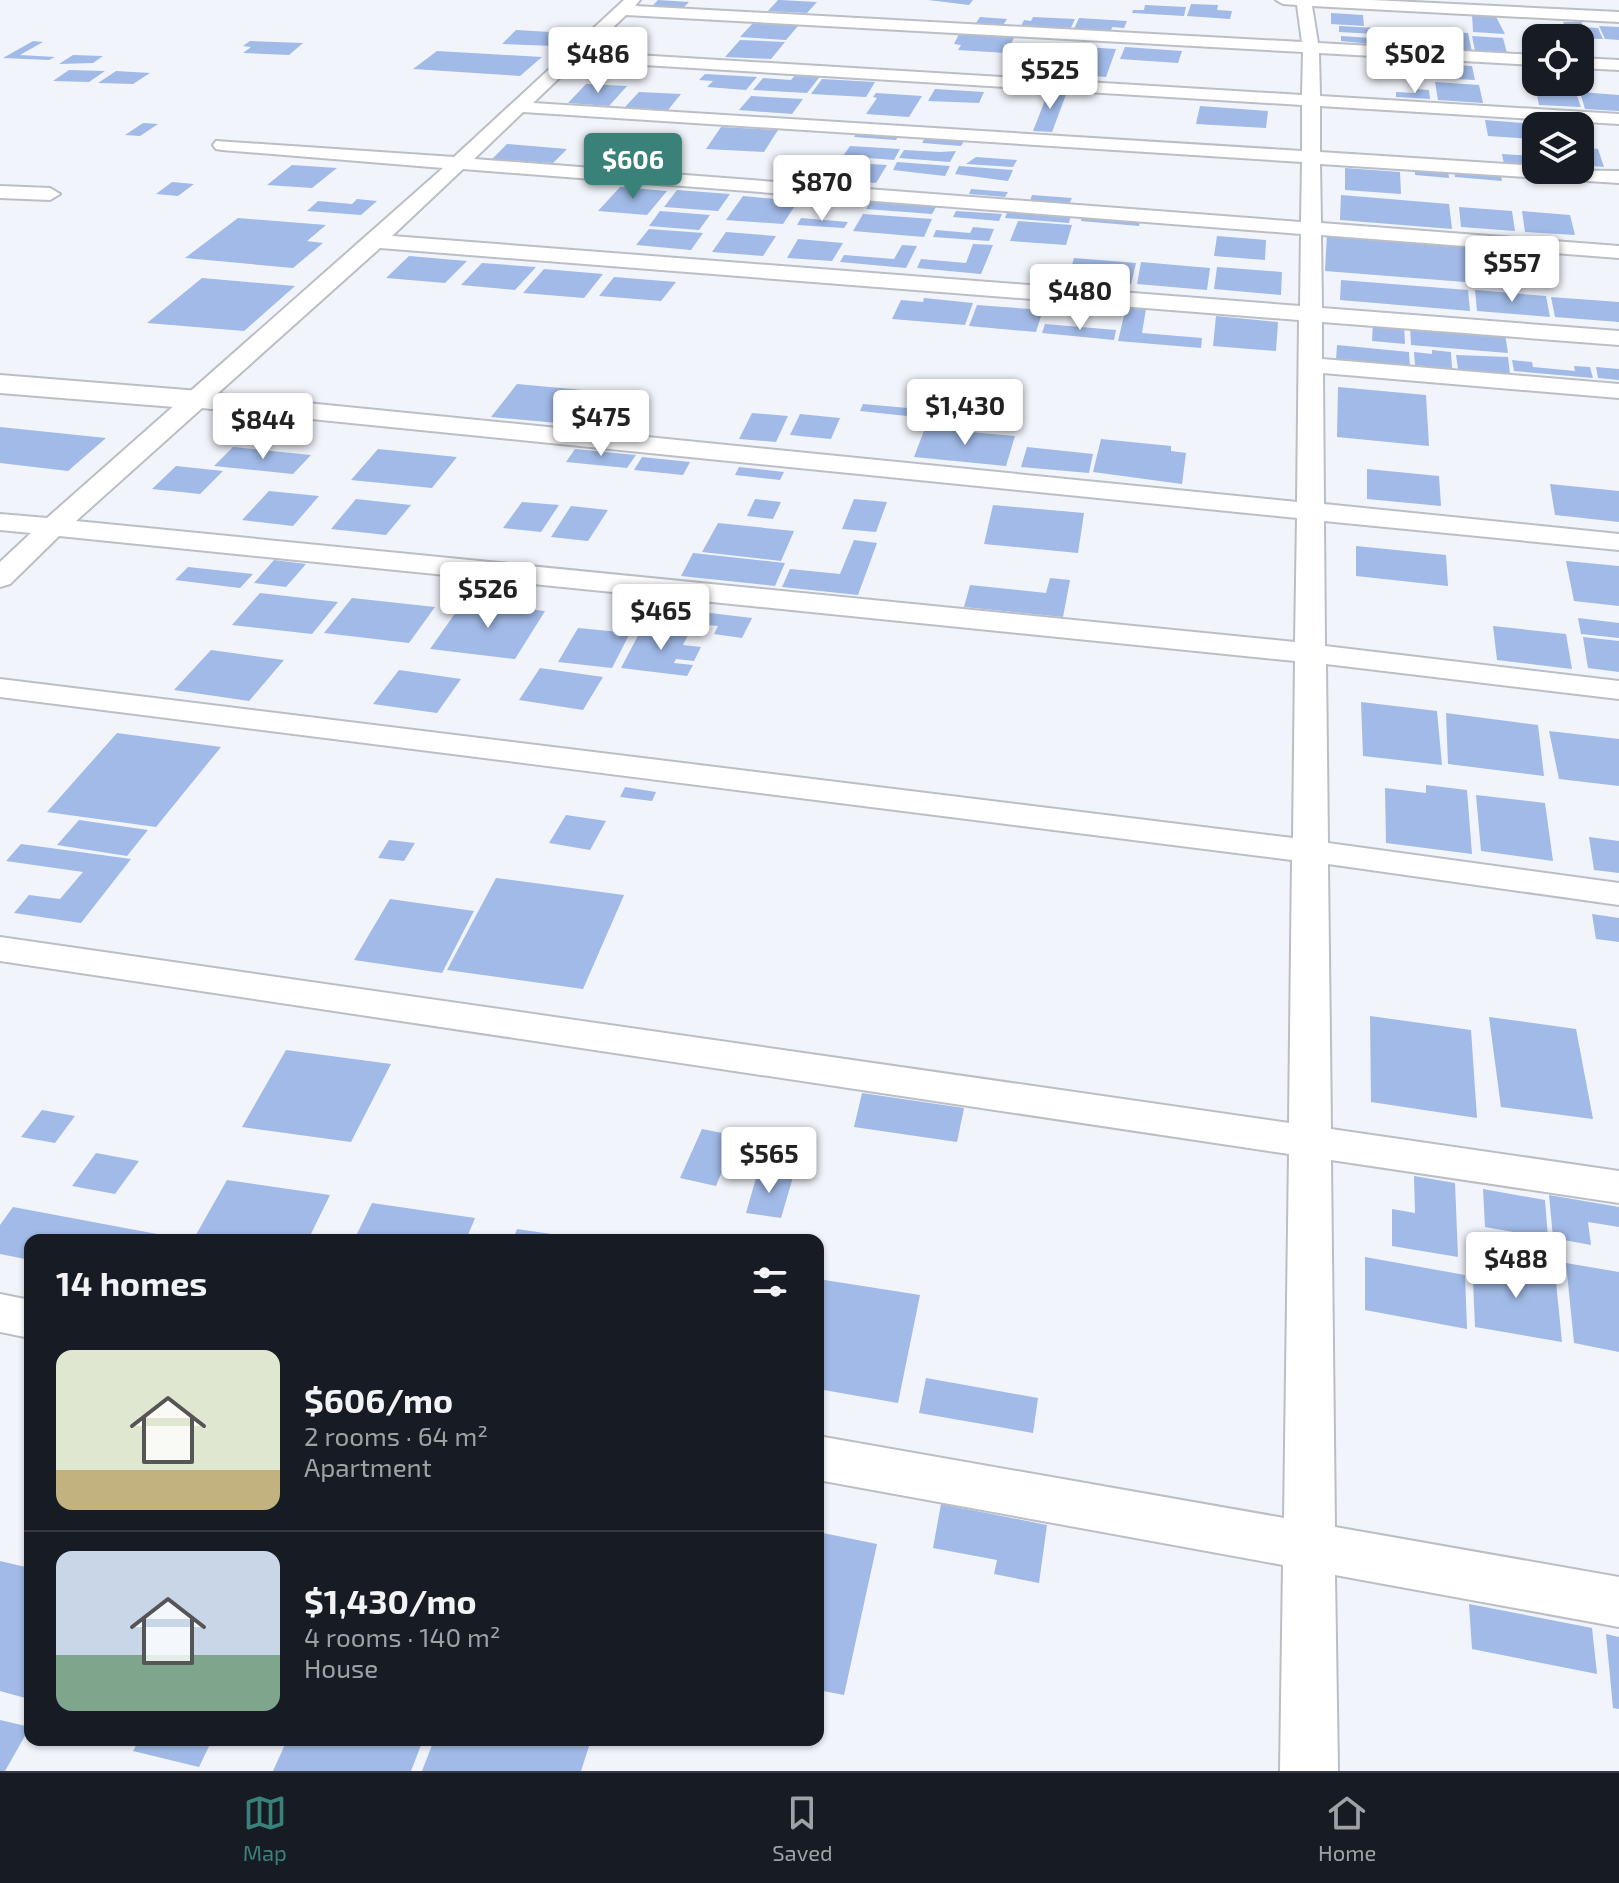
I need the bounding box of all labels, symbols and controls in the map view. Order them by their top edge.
map controls [1522,24,1594,184]
button: locate [1522,24,1594,96]
pin: $486 [551,27,645,95]
pin: $502 [1368,27,1462,95]
text: $486 [566,37,630,68]
text: $502 [1385,37,1445,68]
pin: $525 [1003,43,1097,111]
text: $525 [1021,53,1079,84]
button: layers [1522,112,1594,184]
pin: $606 [586,133,680,201]
text: $606 [602,143,664,174]
pin: $870 [775,155,869,223]
text: $870 [791,165,853,196]
pin: $557 [1465,236,1559,304]
text: $557 [1483,246,1541,277]
pin: $480 [1033,264,1127,332]
text: $480 [1048,274,1112,305]
pin: $1,430 [900,379,1030,447]
text: $1,430 [925,389,1005,420]
pin: $475 [554,390,648,458]
pin: $844 [216,393,310,461]
text: $475 [571,400,631,431]
text: $844 [231,403,295,434]
pin: $526 [441,562,535,630]
text: $526 [458,572,518,603]
pin: $465 [614,584,708,652]
text: $465 [630,594,692,625]
pin: $565 [722,1127,816,1195]
text: $565 [739,1137,799,1168]
pin: $488 [1469,1232,1563,1300]
text: $488 [1484,1242,1548,1273]
icon: filters [748,1260,792,1304]
text: 14 homes [56,1262,207,1303]
text: $606/mo [304,1379,453,1420]
icon: home [120,1382,216,1478]
text: 2 rooms · 64 m² [304,1420,488,1451]
text: Apartment [304,1451,432,1482]
text: $1,430/mo [304,1580,477,1621]
icon: home [120,1583,216,1679]
text: 4 rooms · 140 m² [304,1621,500,1652]
text: House [304,1652,378,1683]
tab: Map [243,1791,287,1865]
tab: Saved [772,1791,833,1865]
tab: Home [1318,1791,1376,1865]

